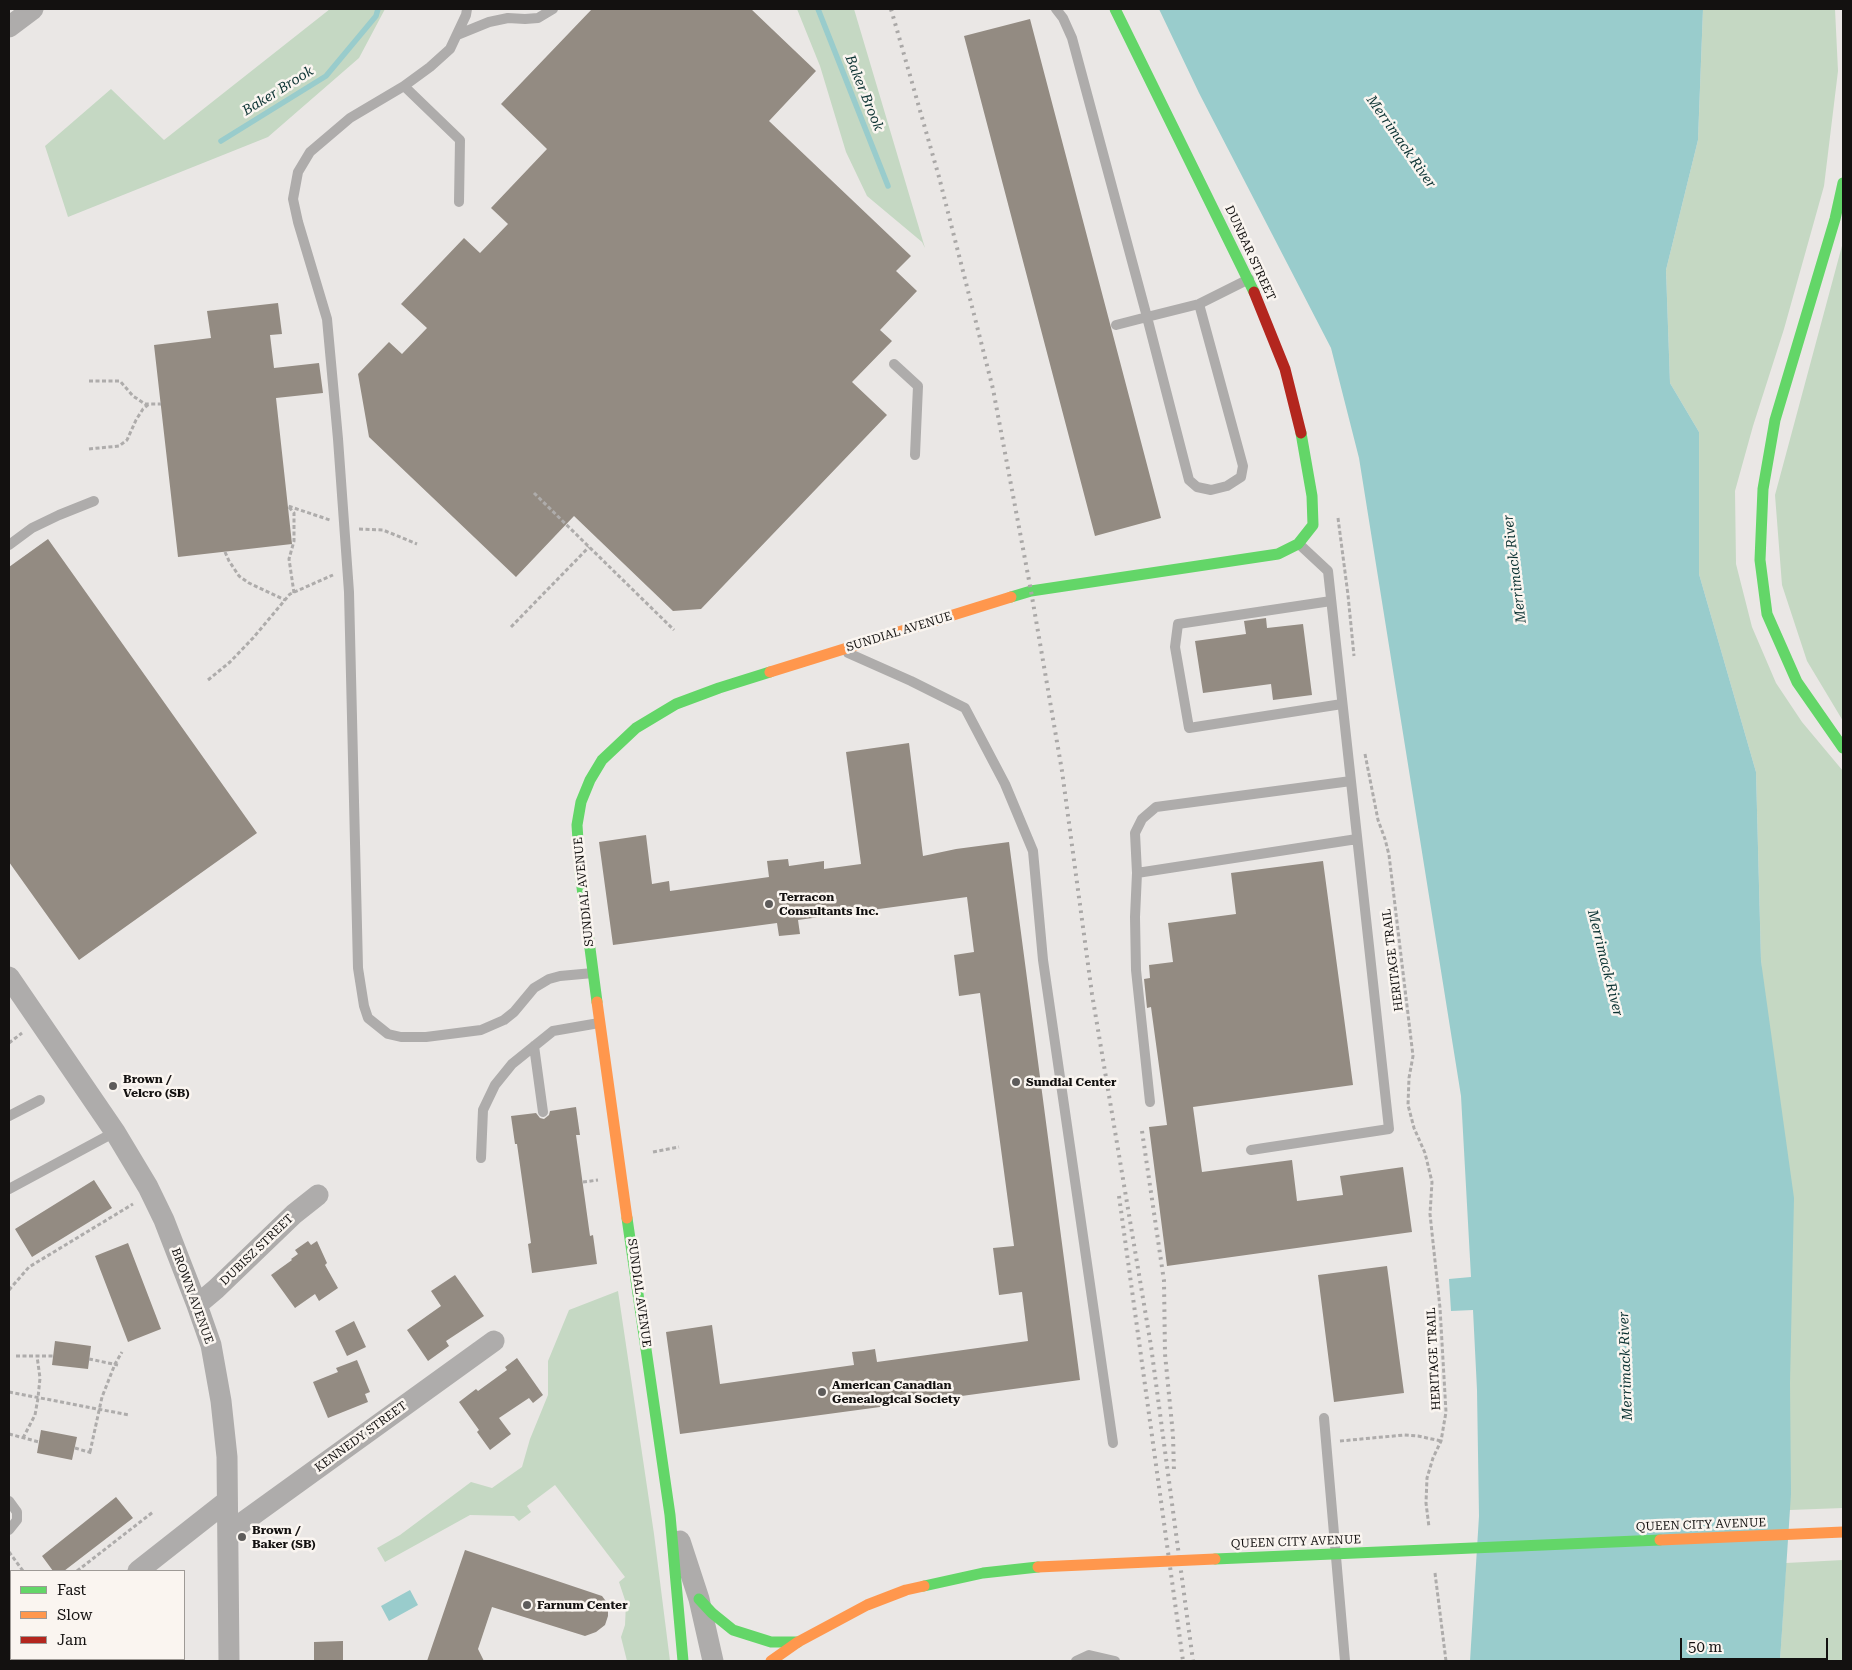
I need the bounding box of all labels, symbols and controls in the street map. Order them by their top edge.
water label: Baker Brook [841,52,887,134]
water label: Baker Brook [239,63,317,119]
water label: Merrimack River [1363,92,1439,192]
street label: DUNBAR STREET [1222,203,1278,303]
water label: Merrimack River [1500,514,1530,624]
street label: SUNDIAL AVENUE [844,609,954,655]
street label: SUNDIAL AVENUE [571,837,597,947]
place label: Terracon Consultants Inc. [779,890,879,918]
marker: Terracon Consultants Inc. [763,898,775,910]
street label: HERITAGE TRAIL [1380,908,1406,1012]
water label: Merrimack River [1584,908,1626,1018]
place label: Brown / Velcro (SB) [123,1072,190,1100]
place label: Sundial Center [1026,1075,1116,1089]
marker: Sundial Center [1010,1076,1022,1088]
marker: Brown / Velcro (SB) [107,1080,119,1092]
street label: DUBISZ STREET [217,1211,297,1289]
street label: SUNDIAL AVENUE [624,1238,654,1348]
street label: BROWN AVENUE [168,1246,216,1346]
street label: HERITAGE TRAIL [1424,1307,1444,1411]
water label: Merrimack River [1616,1311,1636,1421]
place label: American Canadian Genealogical Society [832,1378,960,1406]
marker: American Canadian Genealogical Society [816,1386,828,1398]
street label: KENNEDY STREET [312,1399,410,1475]
street label: QUEEN CITY AVENUE [1636,1516,1766,1534]
place label: Brown / Baker (SB) [252,1523,316,1551]
marker: Brown / Baker (SB) [236,1531,248,1543]
street label: QUEEN CITY AVENUE [1231,1533,1361,1551]
legend [10,1570,185,1660]
text: Fast [57,1581,86,1599]
place label: Farnum Center [537,1598,628,1612]
marker: Farnum Center [521,1599,533,1611]
text: Slow [57,1606,92,1624]
scale bar [1682,1628,1830,1660]
text: Jam [57,1631,87,1649]
text: 50 m [1688,1638,1722,1656]

